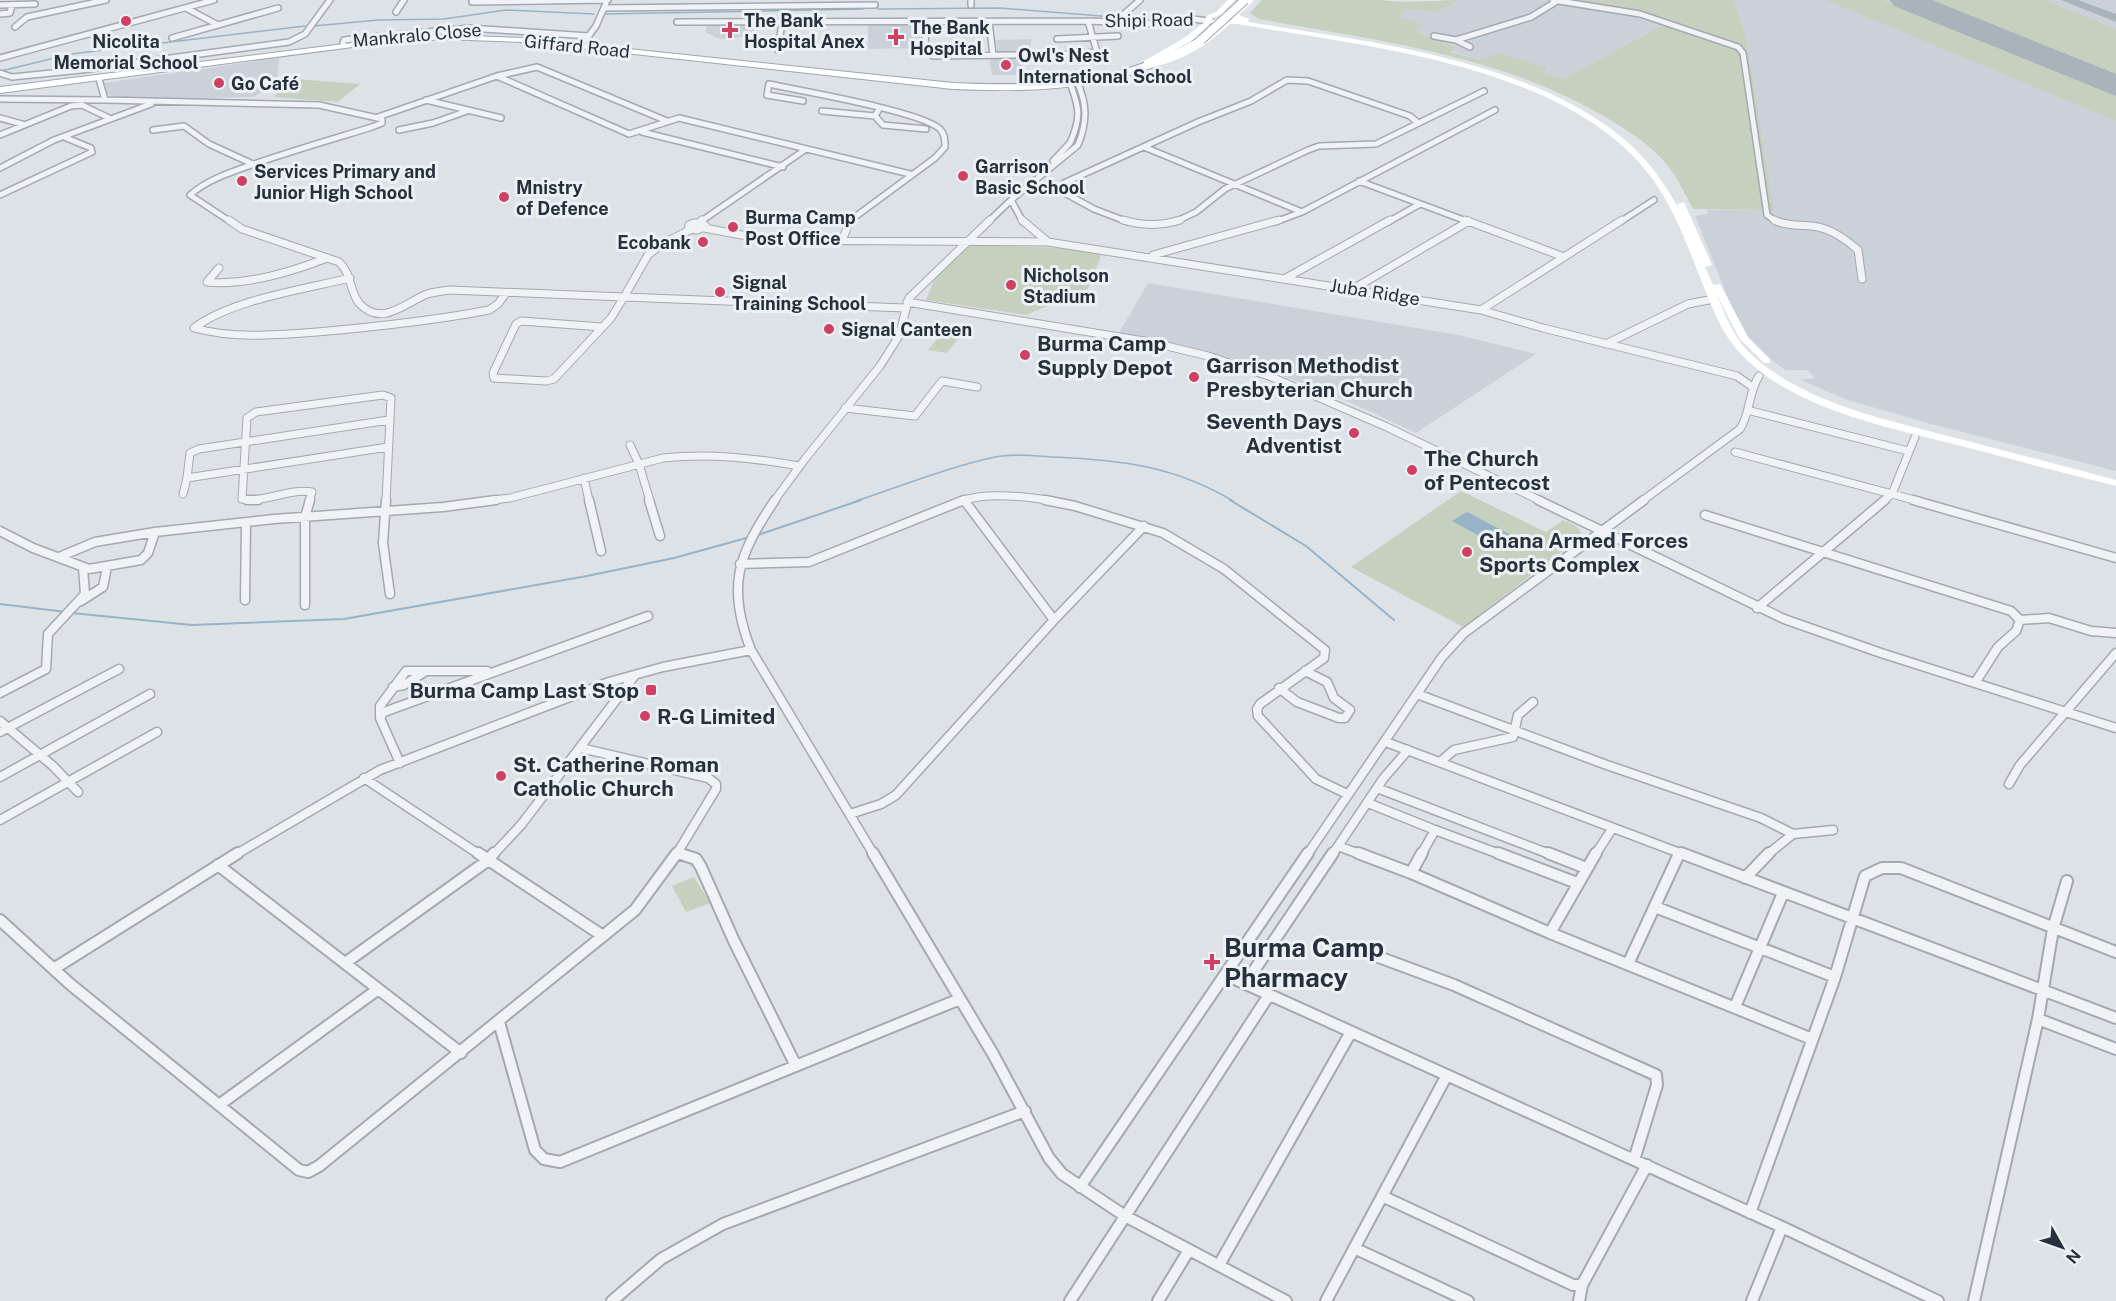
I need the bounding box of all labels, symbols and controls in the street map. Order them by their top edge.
street label: Shipi Road [1104,9,1194,31]
place label: The Bank Hospital Anex [744,10,865,52]
marker: Nicolita Memorial School [119,14,133,28]
place label: The Bank Hospital [910,17,990,59]
street label: Mankralo Close [352,19,482,51]
marker: The Bank Hospital Anex [721,21,739,39]
marker: The Bank Hospital [887,28,905,46]
street label: Giffard Road [523,30,631,62]
place label: Nicolita Memorial School [54,31,199,73]
place label: Owl's Nest International School [1018,45,1192,87]
marker: Owl's Nest International School [999,58,1013,72]
place label: Go Café [231,73,299,94]
marker: Go Café [212,76,226,90]
place label: Garrison Basic School [975,156,1085,198]
place label: Services Primary and Junior High School [254,161,436,203]
marker: Garrison Basic School [956,169,970,183]
marker: Services Primary and Junior High School [235,174,249,188]
place label: Mnistry of Defence [516,177,609,219]
marker: Mnistry of Defence [497,190,511,204]
place label: Burma Camp Post Office [745,207,856,249]
marker: Burma Camp Post Office [726,220,740,234]
place label: Ecobank [617,232,692,253]
marker: Ecobank [696,235,710,249]
place label: Nicholson Stadium [1023,265,1109,307]
place label: Signal Training School [732,272,866,314]
street label: Juba Ridge [1328,275,1422,309]
marker: Nicholson Stadium [1004,278,1018,292]
marker: Signal Training School [713,285,727,299]
place label: Signal Canteen [841,319,972,340]
marker: Signal Canteen [822,322,836,336]
place label: Burma Camp Supply Depot [1037,331,1173,380]
marker: Burma Camp Supply Depot [1018,348,1032,362]
place label: Garrison Methodist Presbyterian Church [1206,353,1413,402]
marker: Garrison Methodist Presbyterian Church [1187,370,1201,384]
place label: Seventh Days Adventist [1206,409,1342,458]
marker: Seventh Days Adventist [1347,426,1361,440]
place label: The Church of Pentecost [1424,446,1550,495]
marker: The Church of Pentecost [1405,463,1419,477]
place label: Ghana Armed Forces Sports Complex [1479,528,1688,577]
marker: Ghana Armed Forces Sports Complex [1460,545,1474,559]
place label: Burma Camp Last Stop [409,678,639,703]
marker: Burma Camp Last Stop [644,683,658,697]
place label: R-G Limited [657,704,775,729]
marker: R-G Limited [638,709,652,723]
place label: St. Catherine Roman Catholic Church [513,752,719,801]
marker: St. Catherine Roman Catholic Church [494,769,508,783]
place label: Burma Camp Pharmacy [1224,932,1384,993]
marker: Burma Camp Pharmacy [1205,955,1219,969]
north arrow [2032,1217,2092,1277]
text: N [2062,1245,2084,1267]

